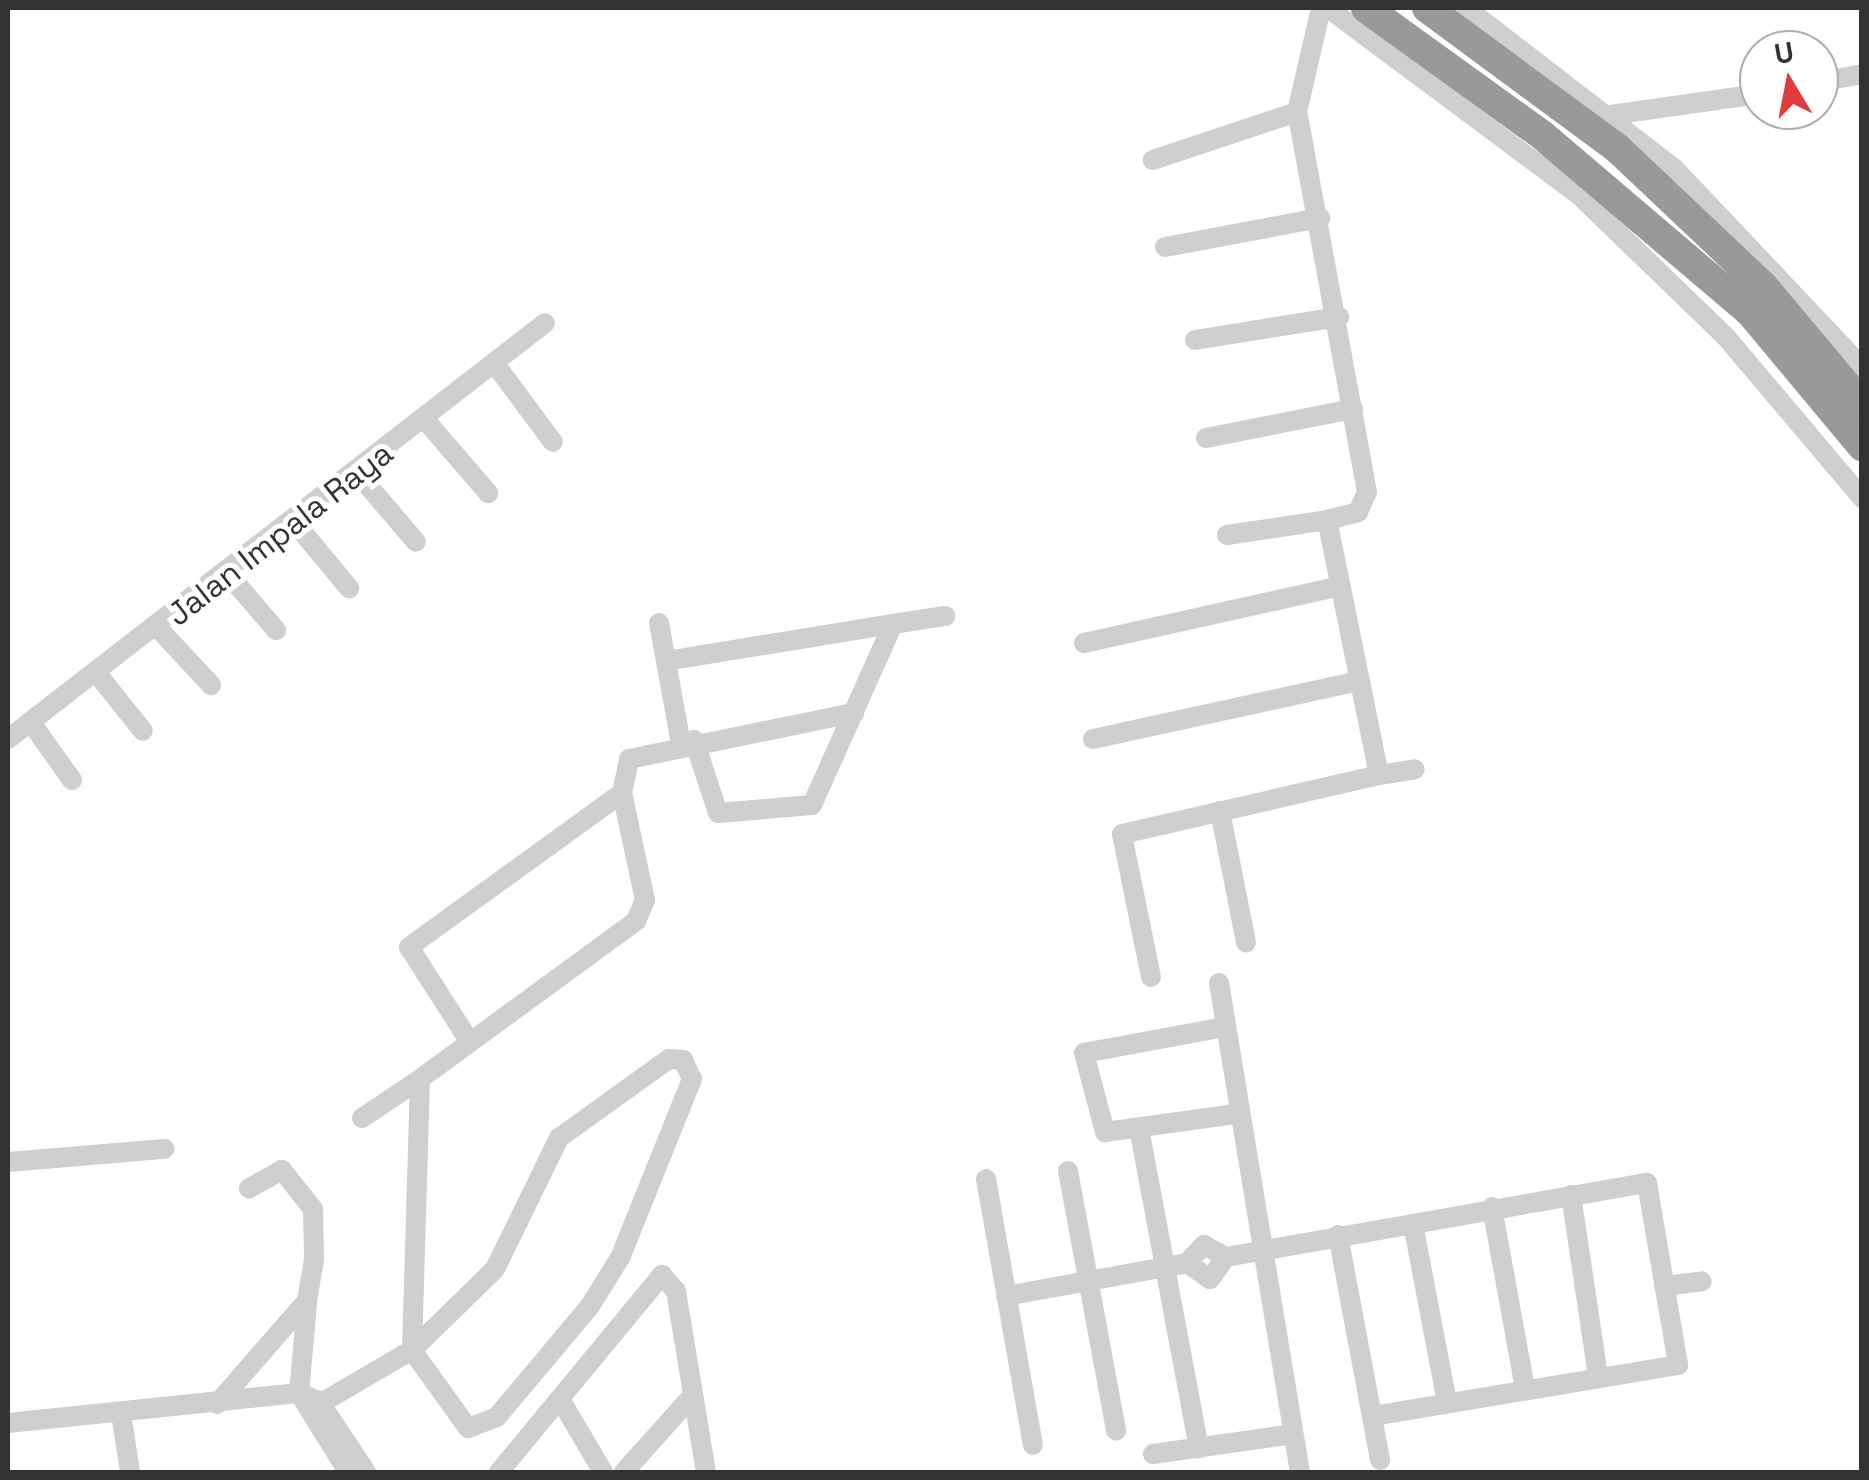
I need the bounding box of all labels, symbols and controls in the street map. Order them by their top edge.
north arrow [1739,30,1839,130]
text: U [1772,33,1797,72]
street label: Jalan Impala Raya [160,434,400,634]

